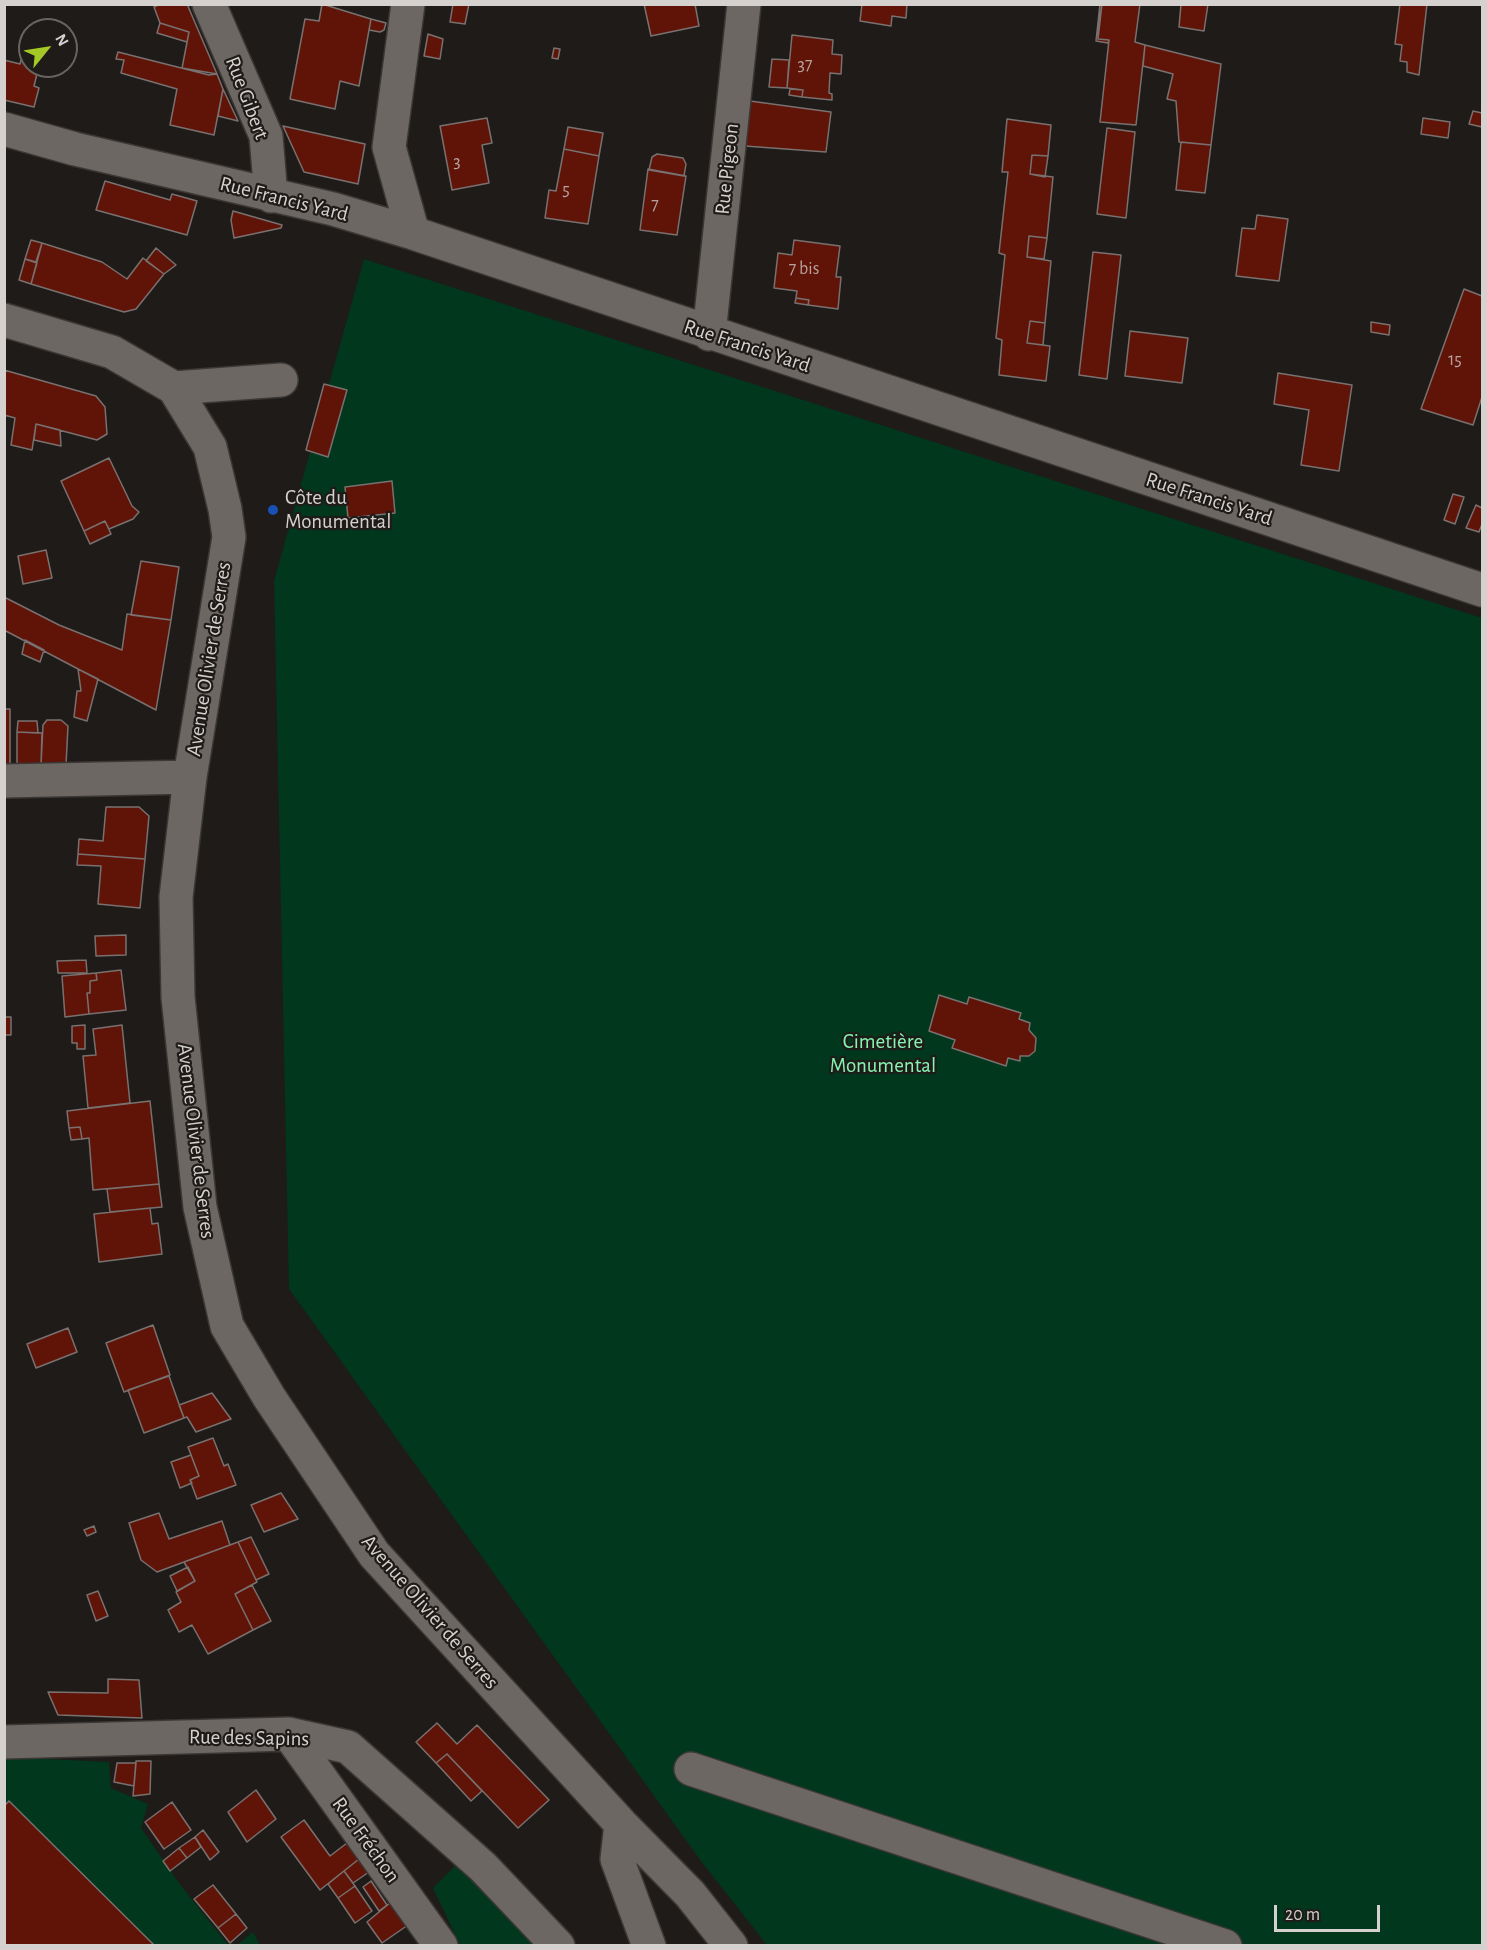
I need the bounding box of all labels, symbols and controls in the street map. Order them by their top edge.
north arrow [18,18,78,78]
text: N [52,31,72,49]
street label: Rue Gibert [220,53,274,143]
house number: 37 [798,54,812,76]
street label: Rue Pigeon [710,122,744,216]
house number: 3 [453,151,461,173]
street label: Rue Francis Yard [217,171,351,227]
house number: 5 [562,179,570,201]
house number: 7 [651,194,659,216]
house number: 7 bis [789,258,819,280]
street label: Rue Francis Yard [681,314,813,378]
house number: 15 [1448,349,1462,371]
street label: Rue Francis Yard [1143,467,1275,531]
place label: Côte du Monumental [285,485,391,535]
marker: Côte du Monumental [266,503,280,517]
street label: Avenue Olivier de Serres [181,560,237,758]
park label: Cimetière Monumental [830,1029,936,1079]
street label: Avenue Olivier de Serres [172,1042,220,1240]
street label: Avenue Olivier de Serres [356,1530,504,1694]
street label: Rue des Sapins [189,1724,309,1752]
street label: Rue Fréchon [326,1792,406,1888]
scale bar [1277,1893,1384,1931]
text: 20 m [1285,1906,1320,1924]

